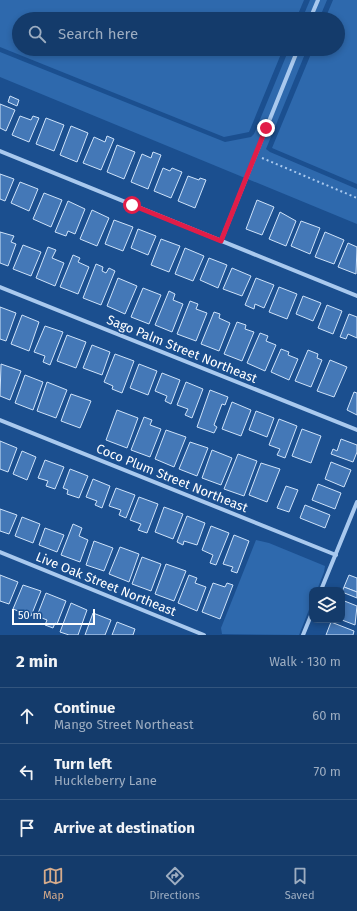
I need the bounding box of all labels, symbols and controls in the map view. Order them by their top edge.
search box [12,12,345,56]
icon: search [26,23,48,45]
text: Search here [58,25,138,43]
route end [257,119,275,137]
route start [123,196,141,214]
street label: Sago Palm Street Northeast [105,312,260,386]
street label: Coco Plum Street Northeast [94,441,250,515]
street label: Live Oak Street Northeast [34,549,179,619]
map controls [309,587,345,623]
button: layers [309,587,345,623]
scale bar [12,607,95,626]
text: 50 m [18,609,42,622]
text: 2 min [16,651,58,672]
text: Walk · 130 m [269,654,341,669]
text: Continue [54,699,115,717]
icon: ahead [16,705,38,727]
text: 60 m [312,708,341,723]
text: Mango Street Northeast [54,717,194,732]
text: Turn left [54,755,112,773]
icon: left [16,761,38,783]
text: 70 m [314,764,341,779]
text: Huckleberry Lane [54,773,157,788]
icon: arrive [16,817,38,839]
text: Arrive at destination [54,819,195,837]
tab: Map [42,865,64,902]
tab: Directions [149,865,200,902]
tab: Saved [285,865,315,902]

